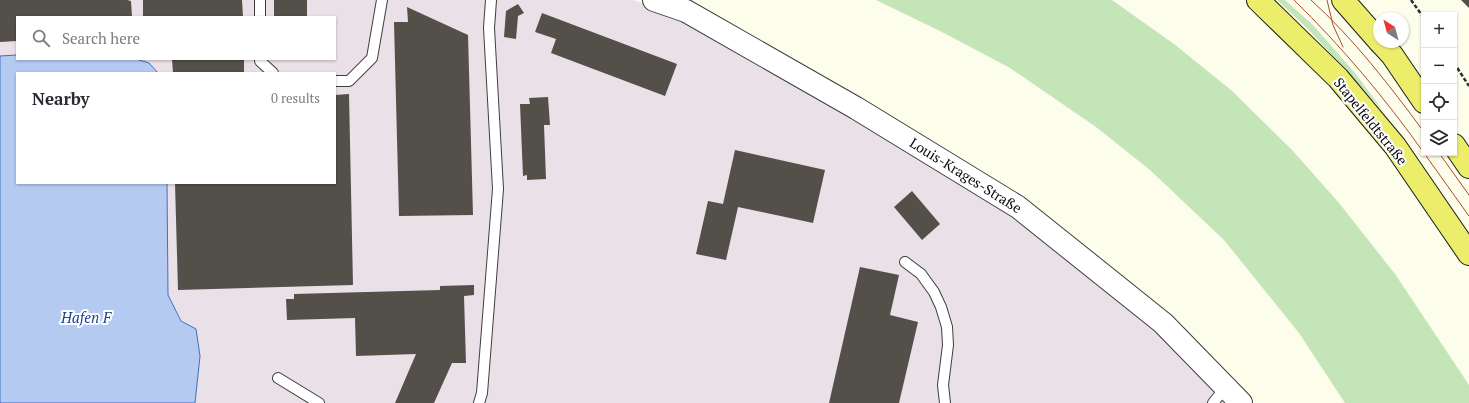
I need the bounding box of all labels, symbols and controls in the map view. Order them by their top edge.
north arrow [1373,12,1409,48]
map controls [1421,12,1457,156]
button: + [1421,12,1457,48]
search box [16,16,336,60]
icon: search [30,27,52,49]
text: Search here [62,28,140,48]
button: − [1421,48,1457,84]
street label: Stapelfeldtstraße [1330,73,1412,169]
button: locate [1421,84,1457,120]
text: Nearby [32,87,90,110]
text: 0 results [271,89,320,107]
button: layers [1421,120,1457,156]
street label: Louis-Krages-Straße [906,133,1026,217]
water label: Hafen F [60,307,112,327]

